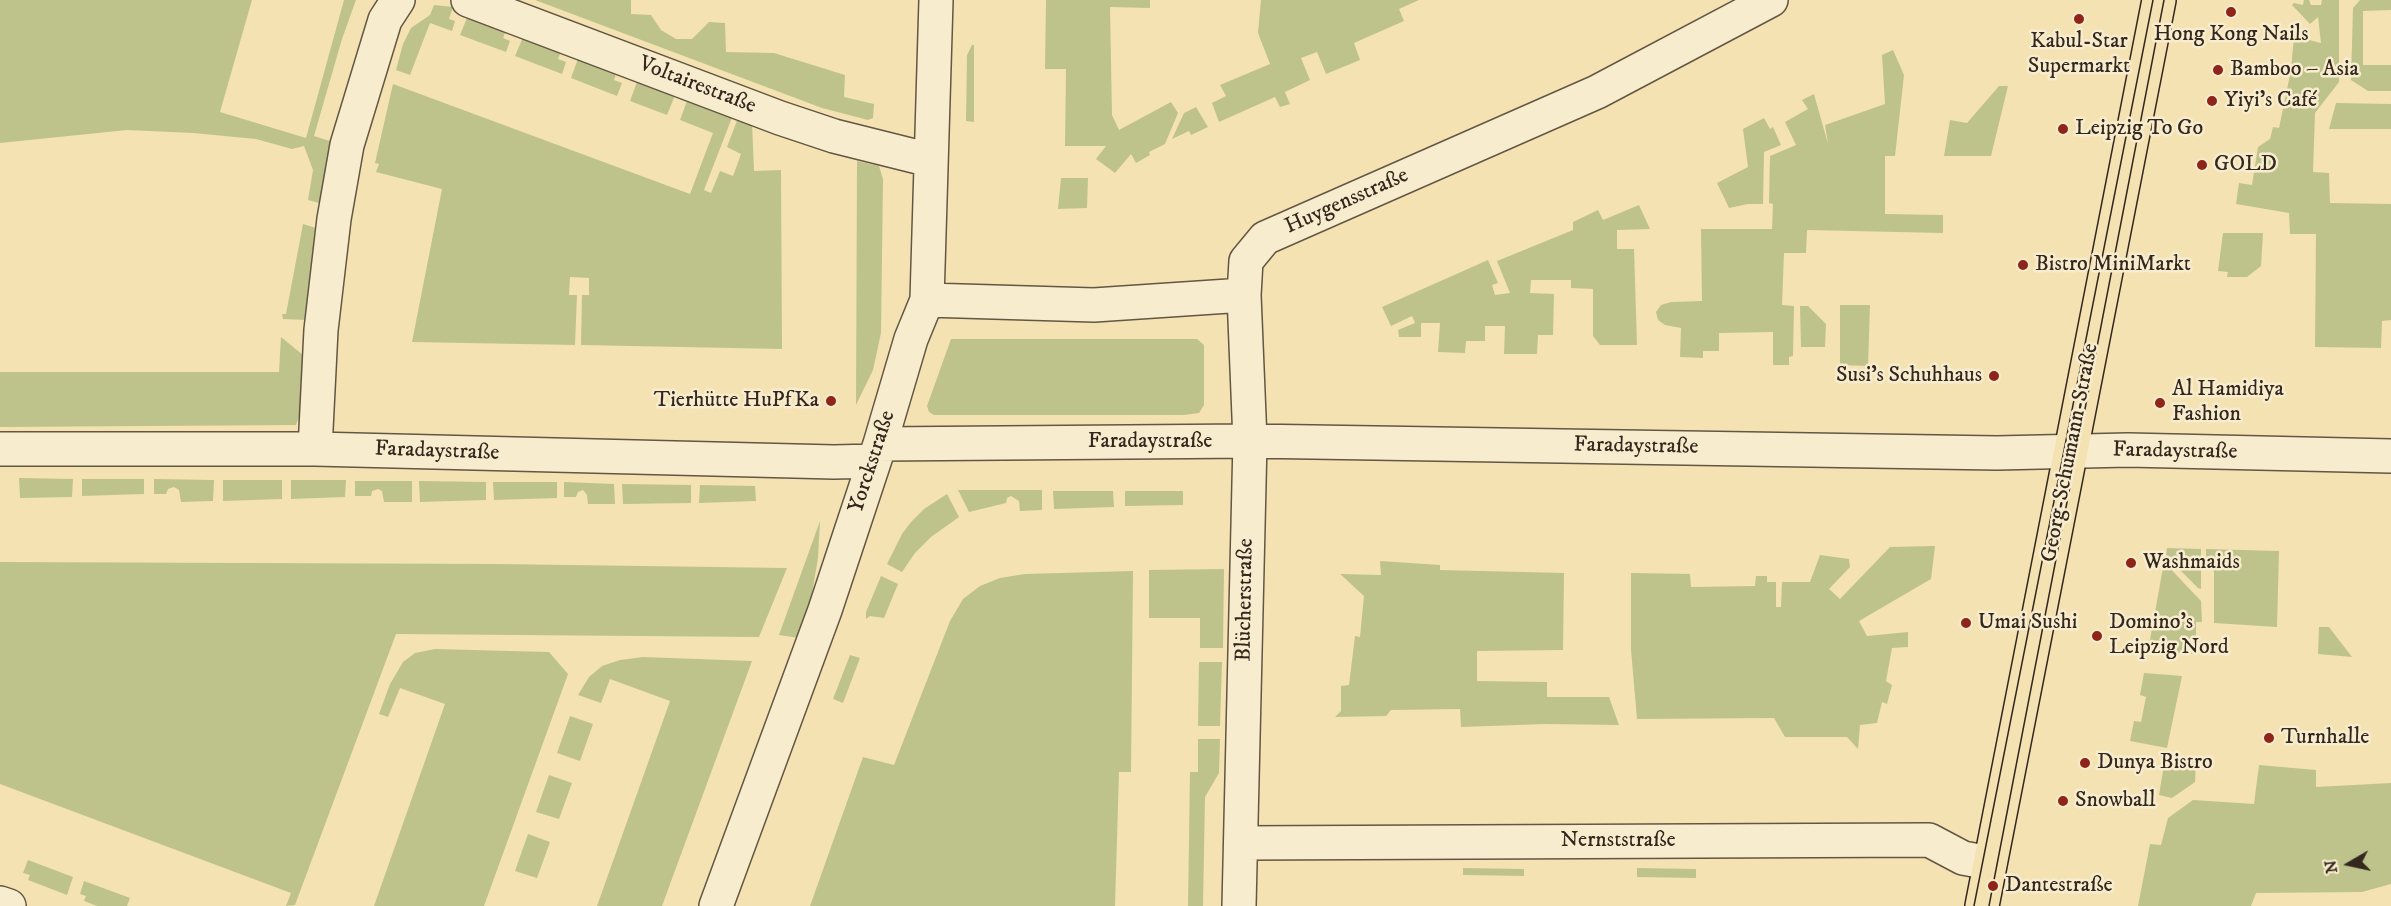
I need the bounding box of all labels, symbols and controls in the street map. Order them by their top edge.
marker: Hong Kong Nails [2224,5,2238,19]
marker: Kabul-Star Supermarkt [2072,12,2086,26]
place label: Hong Kong Nails [2153,22,2309,48]
place label: Kabul-Star Supermarkt [2028,29,2130,80]
street label: Voltairestraße [635,52,759,120]
place label: Bamboo – Asia [2230,57,2359,83]
marker: Bamboo – Asia [2211,63,2225,77]
place label: Yiyi's Café [2224,88,2317,114]
marker: Yiyi's Café [2205,94,2219,108]
place label: Leipzig To Go [2075,116,2203,142]
marker: Leipzig To Go [2056,122,2070,136]
place label: GOLD [2214,152,2277,178]
marker: GOLD [2195,158,2209,172]
street label: Huygensstraße [1281,163,1413,241]
place label: Bistro MiniMarkt [2035,252,2191,278]
marker: Bistro MiniMarkt [2016,258,2030,272]
street label: Georg-Schumann-Straße [2037,341,2105,565]
place label: Susi's Schuhhaus [1836,363,1982,389]
marker: Susi's Schuhhaus [1987,369,2001,383]
place label: Al Hamidiya Fashion [2172,377,2284,428]
place label: Tierhütte HuPfKa [654,388,819,414]
marker: Tierhütte HuPfKa [824,394,838,408]
marker: Al Hamidiya Fashion [2153,396,2167,410]
street label: Yorckstraße [844,408,902,516]
street label: Faradaystraße [1088,429,1212,455]
street label: Faradaystraße [1573,433,1699,461]
street label: Faradaystraße [374,437,500,467]
street label: Faradaystraße [2112,438,2238,466]
street label: Blücherstraße [1232,538,1260,662]
place label: Washmaids [2143,550,2240,576]
marker: Washmaids [2124,556,2138,570]
place label: Umai Sushi [1978,610,2078,636]
place label: Domino's Leipzig Nord [2109,610,2229,662]
marker: Umai Sushi [1959,616,1973,630]
marker: Domino's Leipzig Nord [2090,629,2104,643]
place label: Turnhalle [2281,725,2369,751]
marker: Turnhalle [2262,731,2276,745]
place label: Dunya Bistro [2097,750,2213,776]
marker: Dunya Bistro [2078,756,2092,770]
place label: Snowball [2075,788,2156,814]
marker: Snowball [2056,794,2070,808]
street label: Nernststraße [1560,828,1676,854]
north arrow [2319,834,2379,894]
text: N [2320,859,2342,875]
place label: Dantestraße [2005,873,2113,899]
marker: Dantestraße [1986,879,2000,893]

